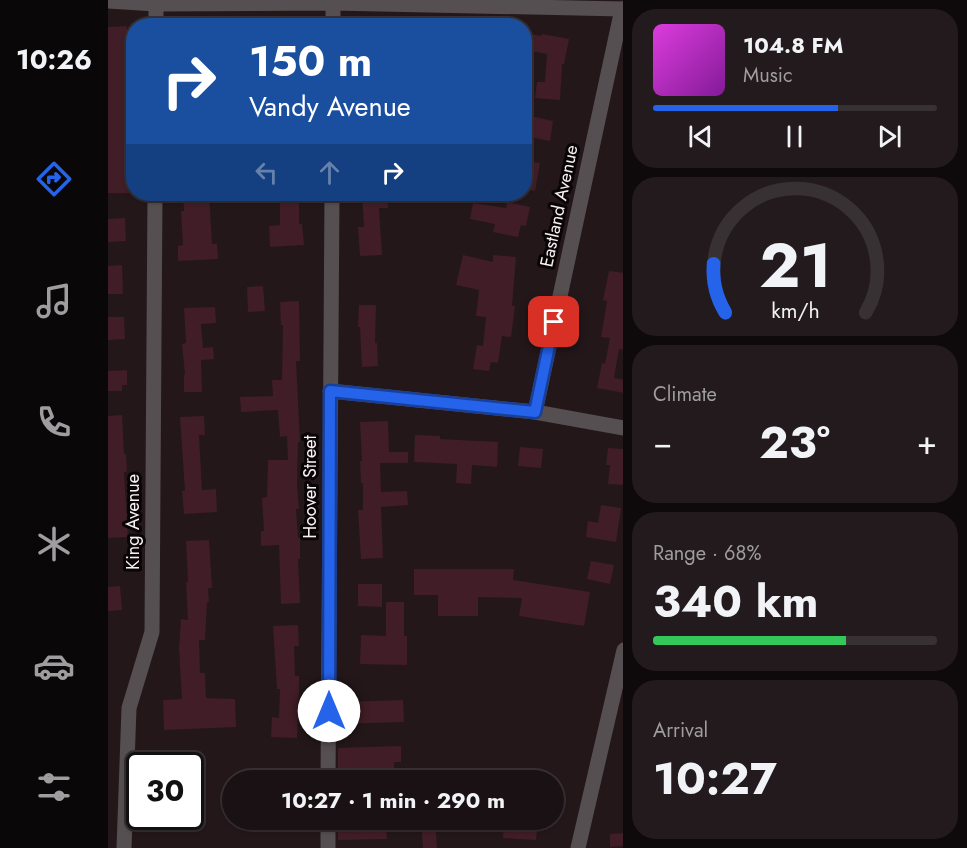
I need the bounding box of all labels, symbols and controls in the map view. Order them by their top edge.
text: 104.8 FM [743,29,843,61]
text: 150 m [249,31,372,92]
text: 10:26 [16,40,92,79]
icon: right [150,42,228,120]
text: Music [743,61,793,90]
text: Vandy Avenue [249,87,411,126]
icon: previous [684,120,717,153]
icon: pause [778,120,811,153]
icon: next [873,120,906,153]
street label: Eastland Avenue [533,143,585,269]
icon: left [250,156,283,189]
icon: ahead [313,156,346,189]
icon: right [376,156,409,189]
icon: directions [33,158,75,200]
text: 21 [759,220,831,310]
icon: music [33,280,75,322]
pin [528,296,579,347]
text: km/h [771,296,819,327]
icon: arrive [537,305,570,338]
text: Climate [653,380,717,409]
icon: phone [33,401,75,443]
text: 23° [759,410,830,475]
text: − [653,419,672,466]
text: + [917,419,937,466]
street label: Hoover Street [297,434,323,539]
street label: King Avenue [120,474,146,570]
icon: climate [33,523,75,565]
text: Range · 68% [653,539,761,568]
text: 340 km [653,569,819,634]
icon: car [33,645,75,687]
position arrow [297,679,361,743]
text: Arrival [653,716,708,745]
text: 10:27 [653,746,777,811]
speed limit sign: 30 [126,752,204,830]
icon: filters [33,766,75,808]
text: 10:27 · 1 min · 290 m [281,784,505,816]

